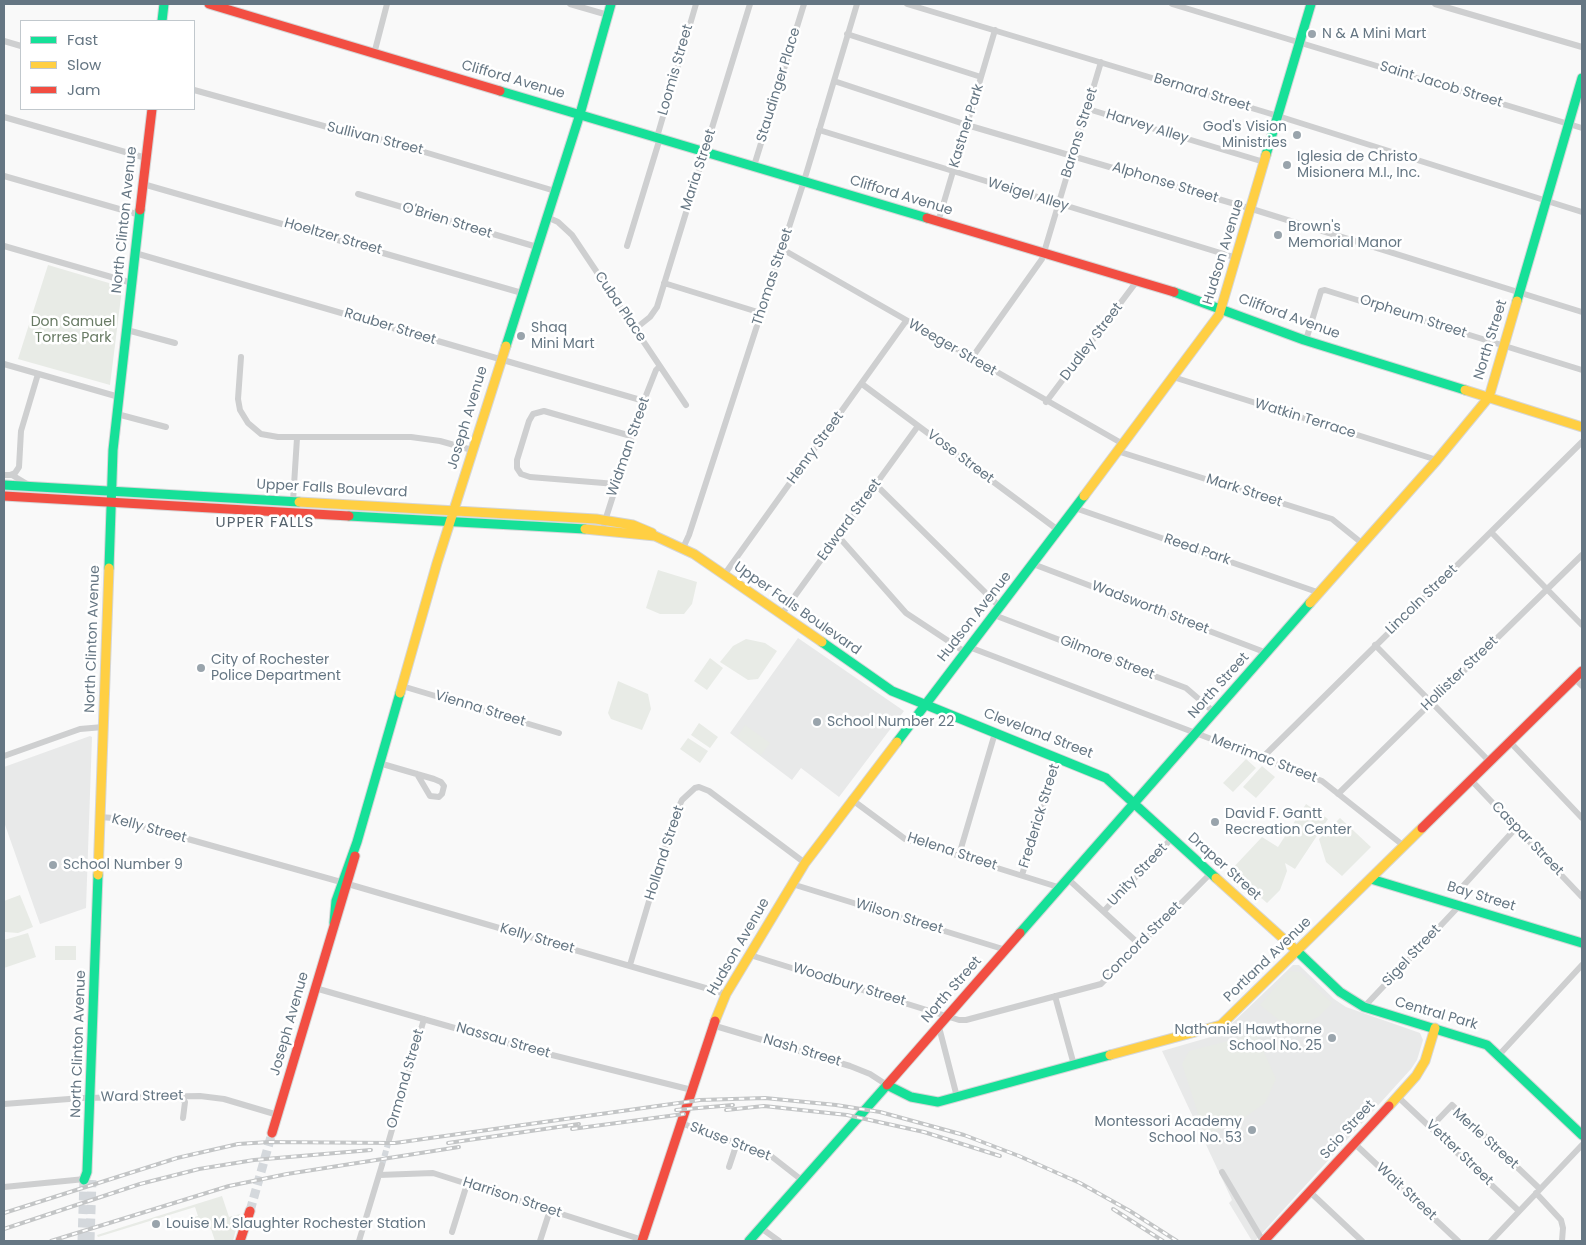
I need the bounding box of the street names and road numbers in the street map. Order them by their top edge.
street label: Loomis Street [655,23,697,117]
street label: Staudinger Place [754,26,804,144]
street label: Clifford Avenue [459,57,567,103]
street label: Saint Jacob Street [1378,58,1504,112]
street label: Bernard Street [1152,70,1252,116]
street label: Kastner Park [946,82,988,170]
street label: Barons Street [1058,86,1102,180]
street label: Harvey Alley [1104,106,1190,148]
street label: Sullivan Street [325,119,425,159]
street label: Maria Street [678,127,720,213]
street label: North Clinton Avenue [109,146,141,294]
street label: Alphonse Street [1110,159,1220,207]
street label: Clifford Avenue [847,172,955,220]
street label: Weigel Alley [985,175,1071,215]
street label: Hudson Avenue [1200,197,1248,307]
street label: O'Brien Street [400,199,494,243]
street label: Hoeltzer Street [282,215,384,259]
street label: Thomas Street [749,226,797,328]
street label: Cuba Place [590,269,650,345]
street label: Clifford Avenue [1236,291,1342,343]
street label: Orpheum Street [1357,292,1469,342]
street label: North Street [1471,298,1511,382]
street label: Dudley Street [1057,300,1127,384]
street label: Rauber Street [342,305,438,349]
street label: Weeger Street [905,316,999,380]
street label: Joseph Avenue [444,364,492,472]
street label: Widman Street [604,395,654,499]
street label: Watkin Terrace [1252,396,1358,442]
street label: Henry Street [784,409,848,487]
street label: Vose Street [923,426,997,488]
street label: Mark Street [1204,471,1284,511]
street label: Edward Street [815,476,885,564]
street label: Upper Falls Boulevard [256,477,408,501]
street label: Reed Park [1162,531,1232,569]
street label: Upper Falls Boulevard [730,559,864,659]
street label: Lincoln Street [1383,562,1461,638]
street label: North Clinton Avenue [82,565,104,713]
street label: Hudson Avenue [935,569,1015,665]
street label: Wadsworth Street [1089,578,1211,638]
street label: Gilmore Street [1057,632,1157,684]
street label: Hollister Street [1418,633,1502,715]
street label: North Street [1185,650,1253,722]
street label: Vienna Street [433,687,527,731]
street label: Cleveland Street [981,705,1095,763]
street label: Merrimac Street [1209,731,1319,787]
street label: Frederick Street [1016,762,1064,870]
street label: Caspar Street [1487,798,1567,880]
street label: Holland Street [642,804,688,902]
street label: Kelly Street [110,811,188,847]
street label: Helena Street [905,830,999,874]
street label: Draper Street [1184,830,1264,904]
street label: Unity Street [1105,840,1171,910]
street label: Bay Street [1445,879,1517,915]
street label: Hudson Avenue [704,895,774,999]
street label: Wilson Street [853,896,945,938]
street label: Concord Street [1099,899,1185,985]
street label: Portland Avenue [1221,914,1315,1006]
street label: Kelly Street [498,920,576,958]
street label: Sigel Street [1379,922,1445,990]
street label: North Street [918,953,986,1027]
street label: Woodbury Street [790,960,908,1010]
street label: North Clinton Avenue [68,970,90,1118]
street label: Joseph Avenue [267,970,313,1078]
street label: Central Park [1393,994,1479,1034]
street label: Nassau Street [454,1020,552,1062]
street label: Ormond Street [384,1027,428,1131]
street label: Nash Street [761,1031,843,1071]
street label: Ward Street [101,1088,183,1106]
street label: Scio Street [1317,1097,1379,1163]
street label: Merle Street [1449,1105,1521,1173]
street label: Vetter Street [1422,1117,1496,1189]
street label: Skuse Street [687,1119,773,1165]
street label: Wait Street [1372,1160,1440,1224]
street label: Harrison Street [460,1174,564,1222]

